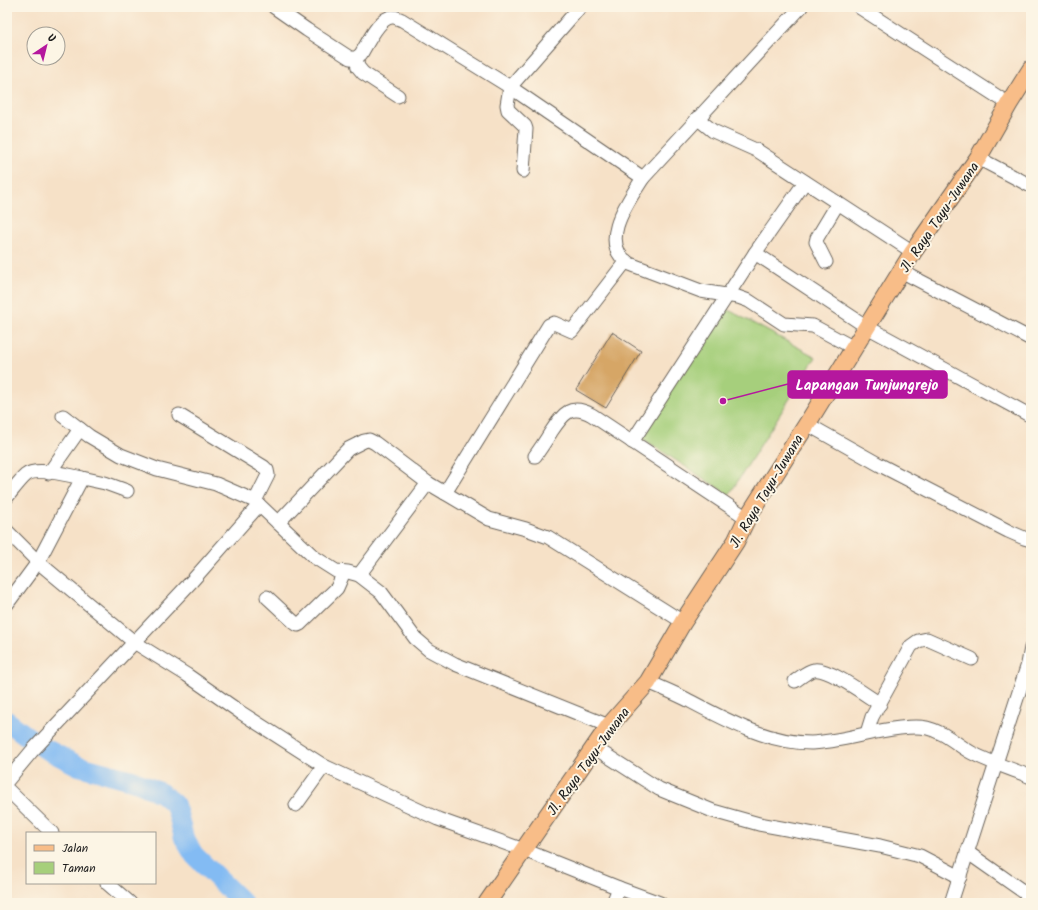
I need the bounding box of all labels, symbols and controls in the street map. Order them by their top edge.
north arrow [26,26,66,66]
text: U [43,29,59,48]
street label: Jl. Raya Tayu-Juwana [895,158,985,277]
callout: Lapangan Tunjungrejo [788,371,947,398]
text: Lapangan Tunjungrejo [796,374,939,398]
street label: Jl. Raya Tayu-Juwana [724,430,810,553]
street label: Jl. Raya Tayu-Juwana [542,703,636,820]
legend [26,832,156,884]
text: Jalan [62,839,88,858]
text: Taman [62,859,96,878]

